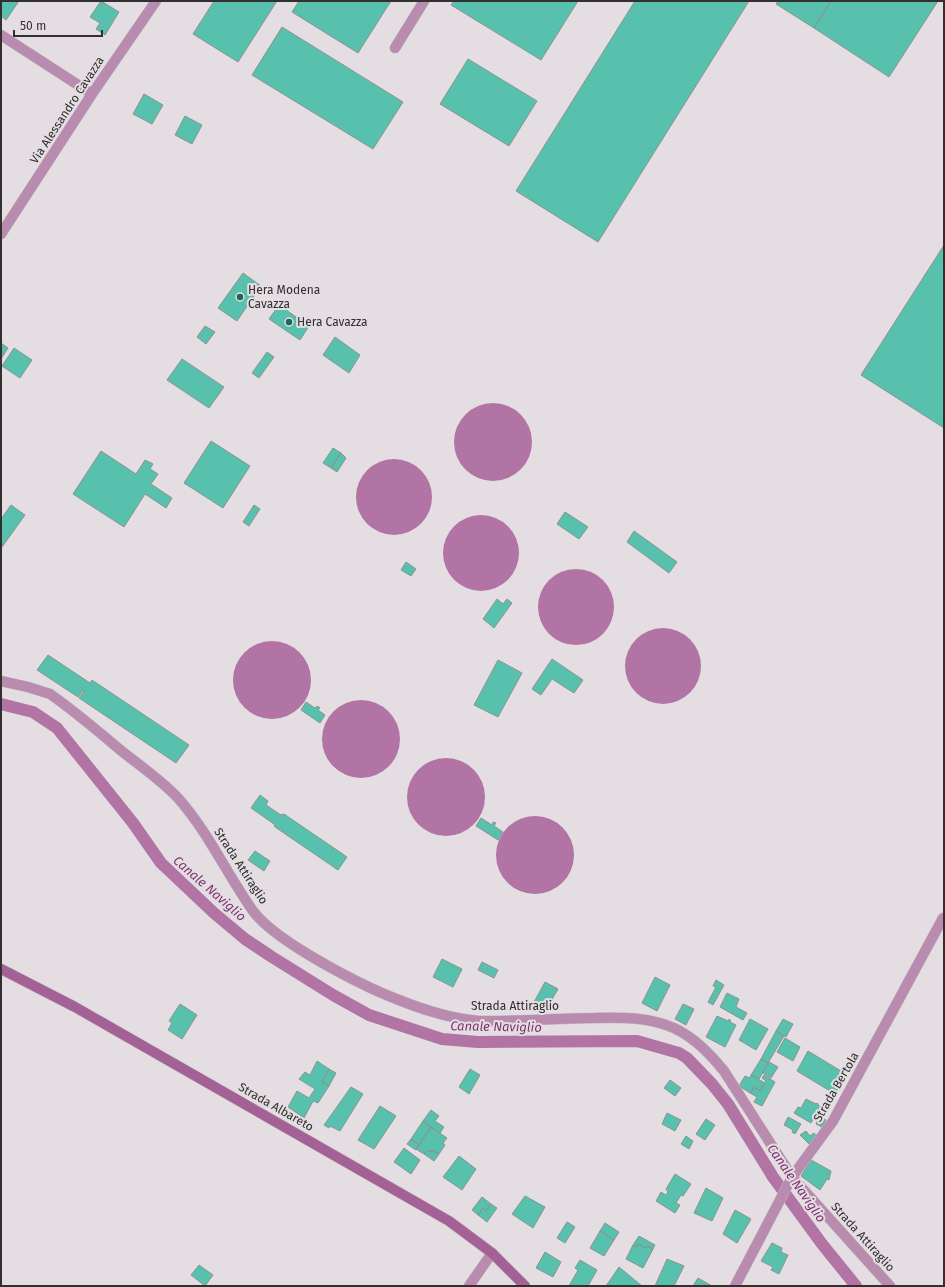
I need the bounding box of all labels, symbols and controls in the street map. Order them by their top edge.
scale bar [14,12,102,38]
text: 50 m [20,19,46,33]
street label: Via Alessandro Cavazza [27,54,107,166]
place label: Hera Modena Cavazza [248,283,320,311]
marker: Hera Modena Cavazza [235,292,245,302]
place label: Hera Cavazza [297,315,368,329]
marker: Hera Cavazza [284,317,294,327]
street label: Strada Attiraglio [211,825,271,907]
water label: Canale Naviglio [170,853,249,924]
street label: Strada Attiraglio [471,999,559,1013]
water label: Canale Naviglio [450,1018,542,1035]
street label: Strada Bertola [810,1050,862,1124]
street label: Strada Albareto [236,1080,316,1134]
water label: Canale Naviglio [764,1141,829,1225]
street label: Strada Attiraglio [828,1200,898,1274]

